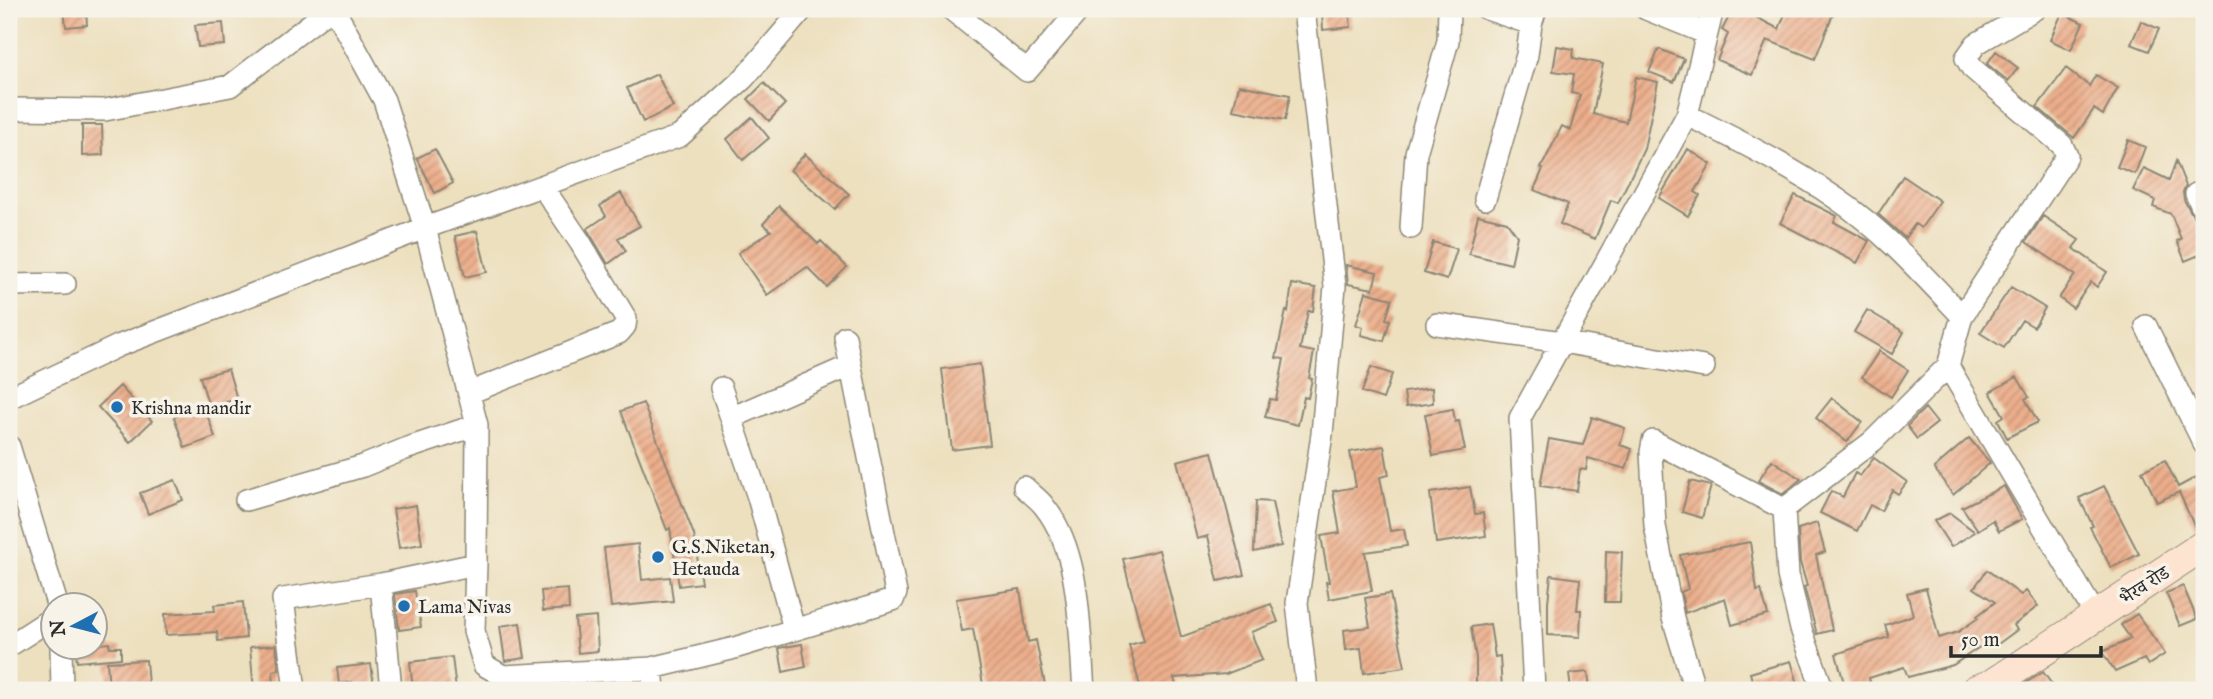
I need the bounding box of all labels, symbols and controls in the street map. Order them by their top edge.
place label: Krishna mandir [131,397,251,421]
marker: Krishna mandir [109,399,125,415]
place label: G.S.Niketan, Hetauda [672,536,775,582]
marker: G.S.Niketan, Hetauda [650,549,666,565]
street label: भैरव रोड [2115,560,2176,612]
north arrow [38,590,108,660]
place label: Lama Nivas [418,596,511,620]
marker: Lama Nivas [396,598,412,614]
scale bar [1951,615,2101,659]
text: N [46,618,72,638]
text: 50 m [1961,627,2000,654]

